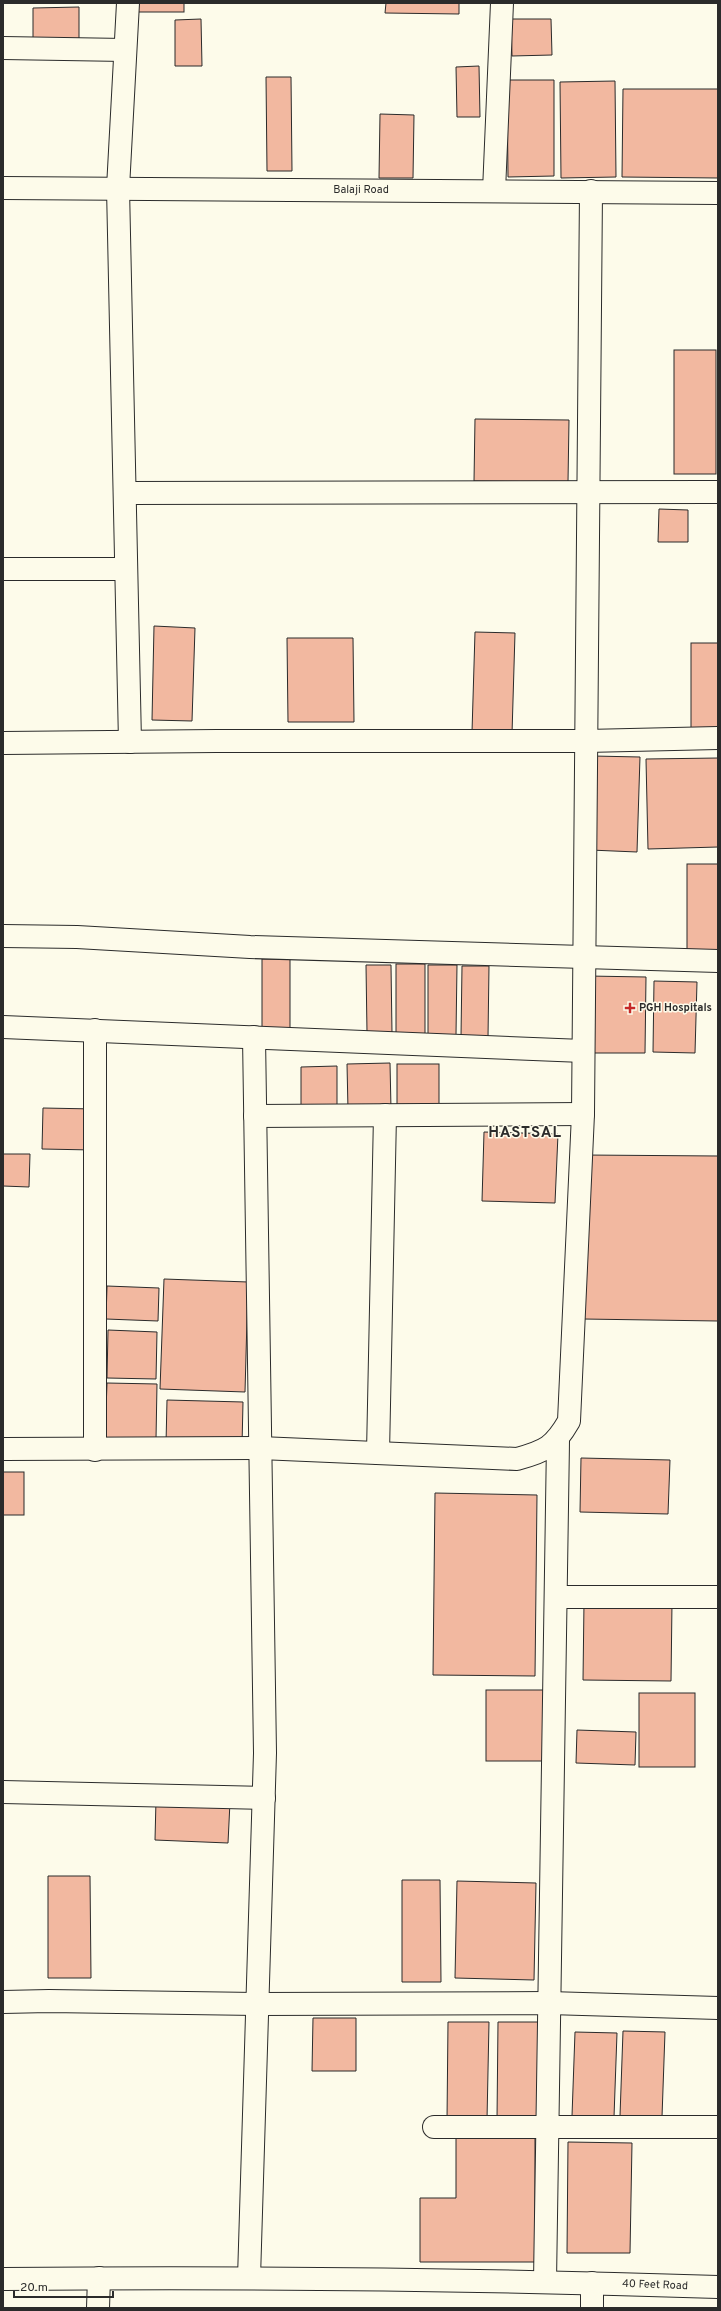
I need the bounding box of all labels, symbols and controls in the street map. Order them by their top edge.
street label: Balaji Road [333,183,389,197]
place label: PGH Hospitals [639,1001,712,1015]
marker: PGH Hospitals [624,1002,636,1014]
district label: HASTSAL [488,1124,562,1143]
scale bar [14,2273,113,2299]
street label: 40 Feet Road [622,2277,688,2293]
text: 20 m [20,2280,48,2296]

